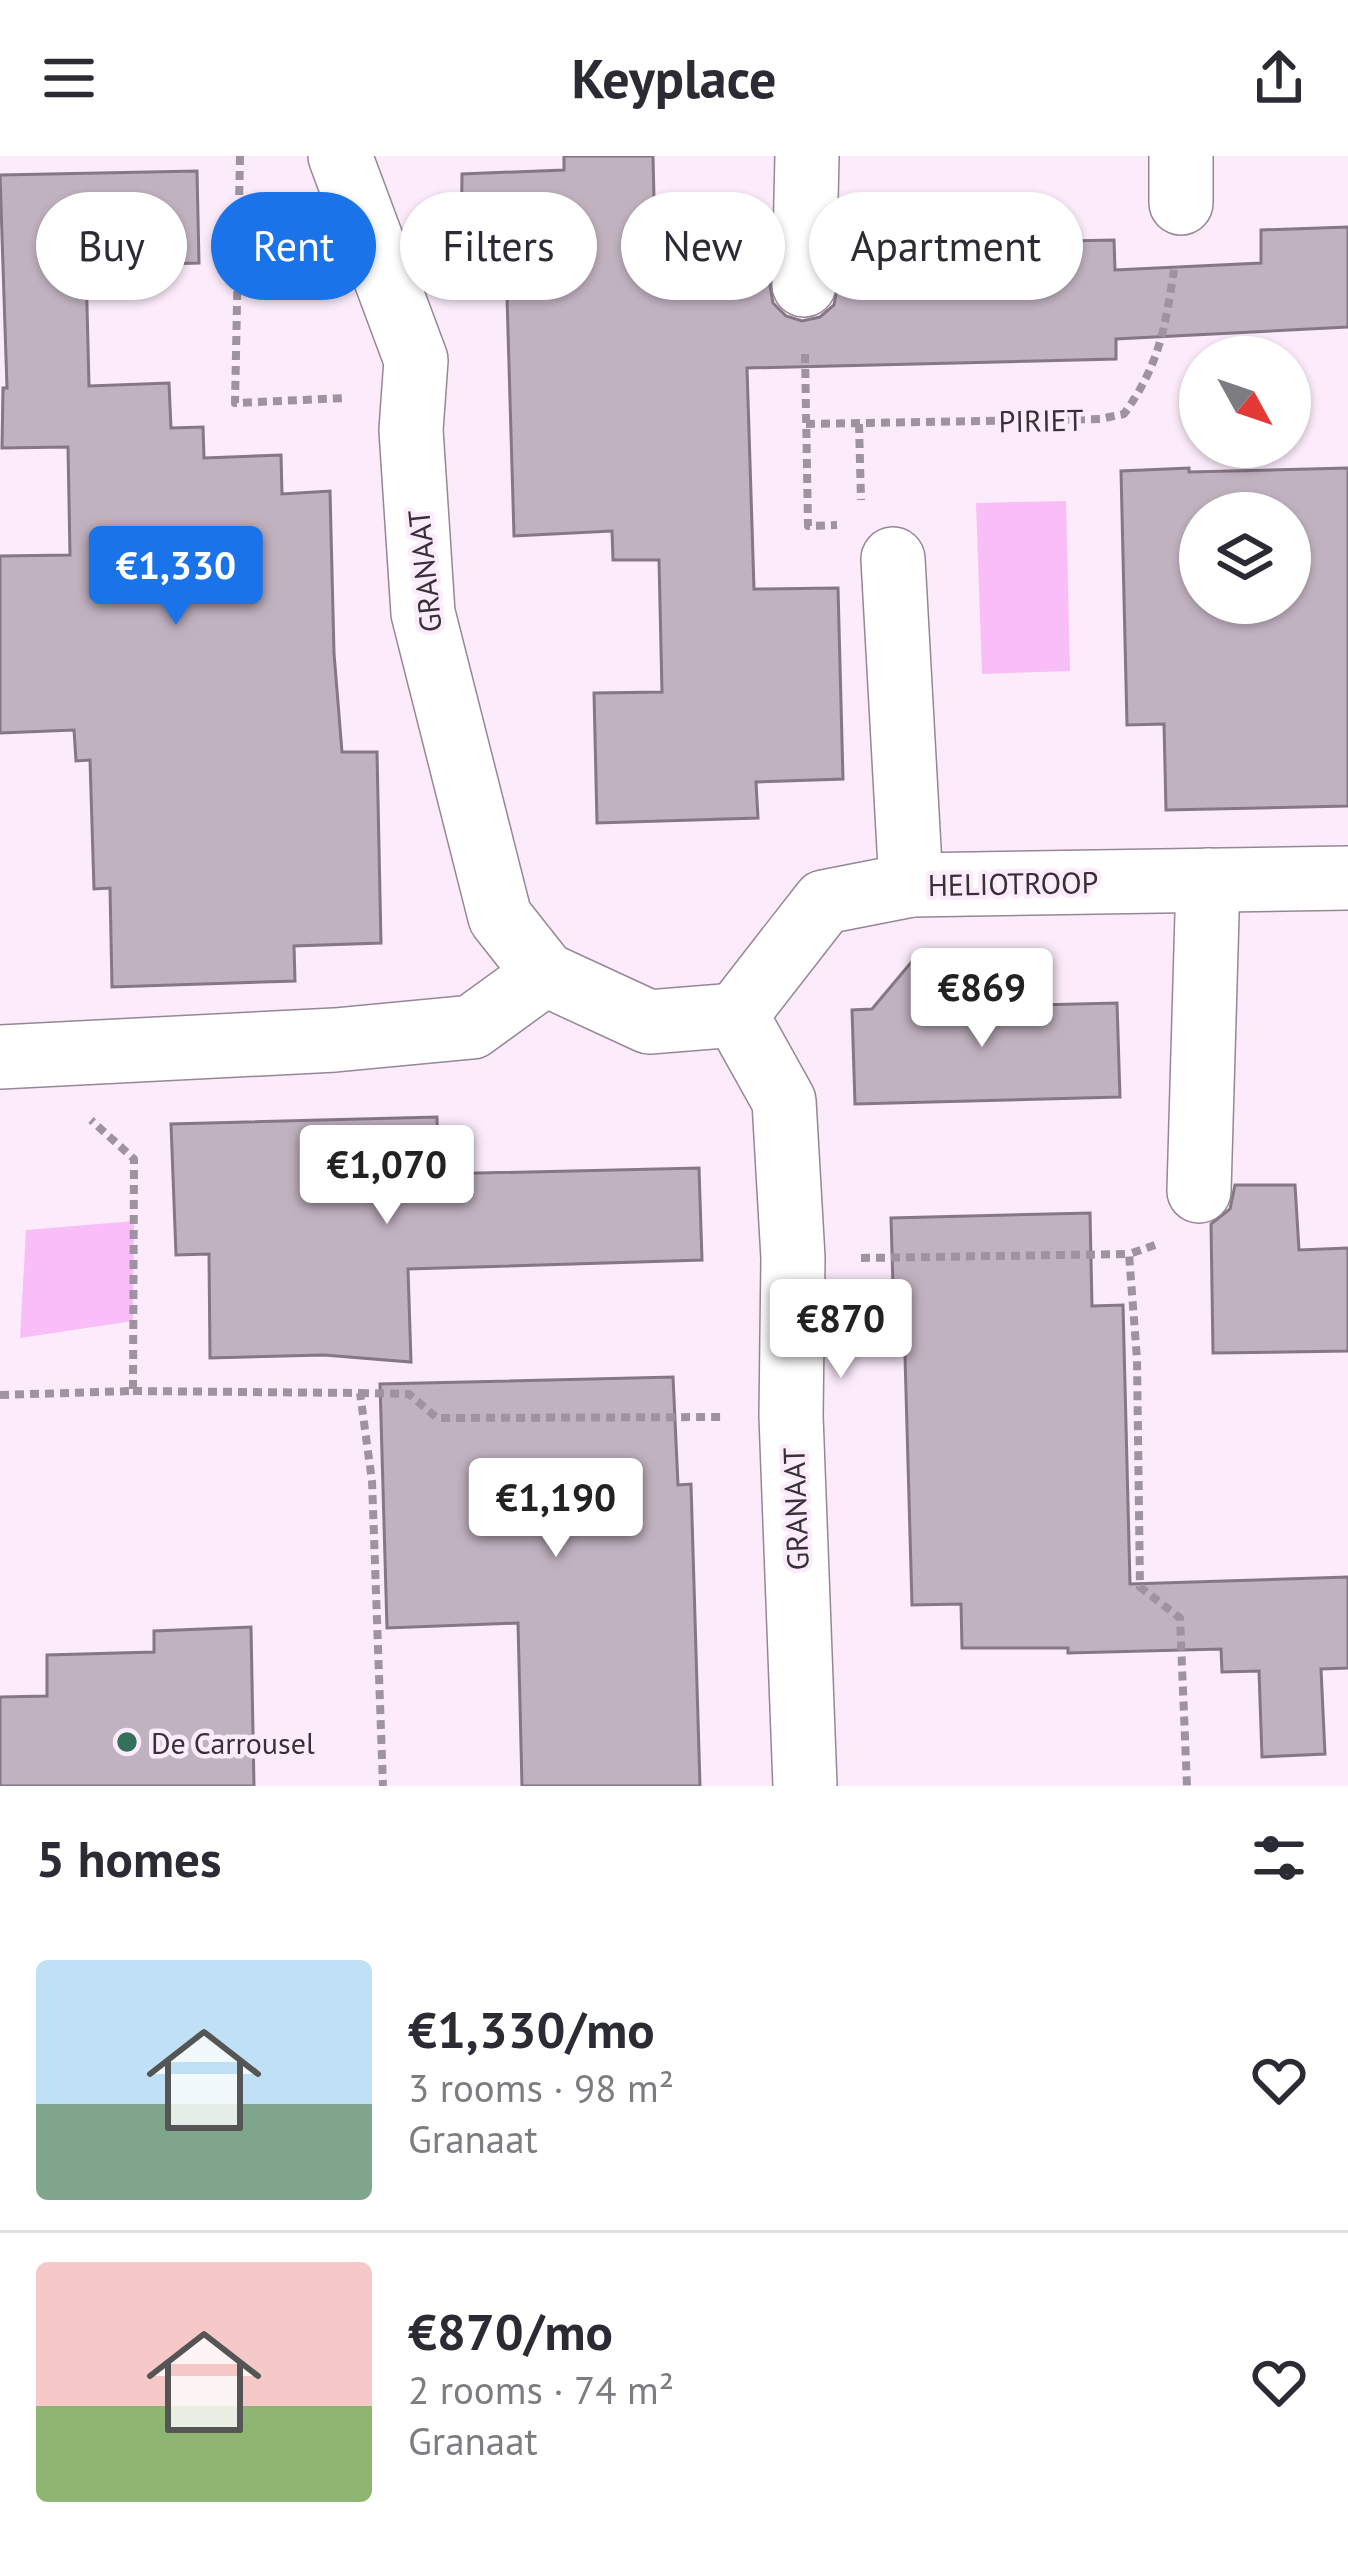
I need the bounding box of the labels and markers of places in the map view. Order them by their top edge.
pin: €1,330 [78,526,274,628]
pin: €869 [911,948,1053,1050]
pin: €1,070 [289,1125,485,1227]
pin: €870 [770,1279,912,1381]
pin: €1,190 [458,1458,654,1560]
place label: De Carrousel [151,1723,315,1762]
marker: De Carrousel [114,1729,140,1755]

